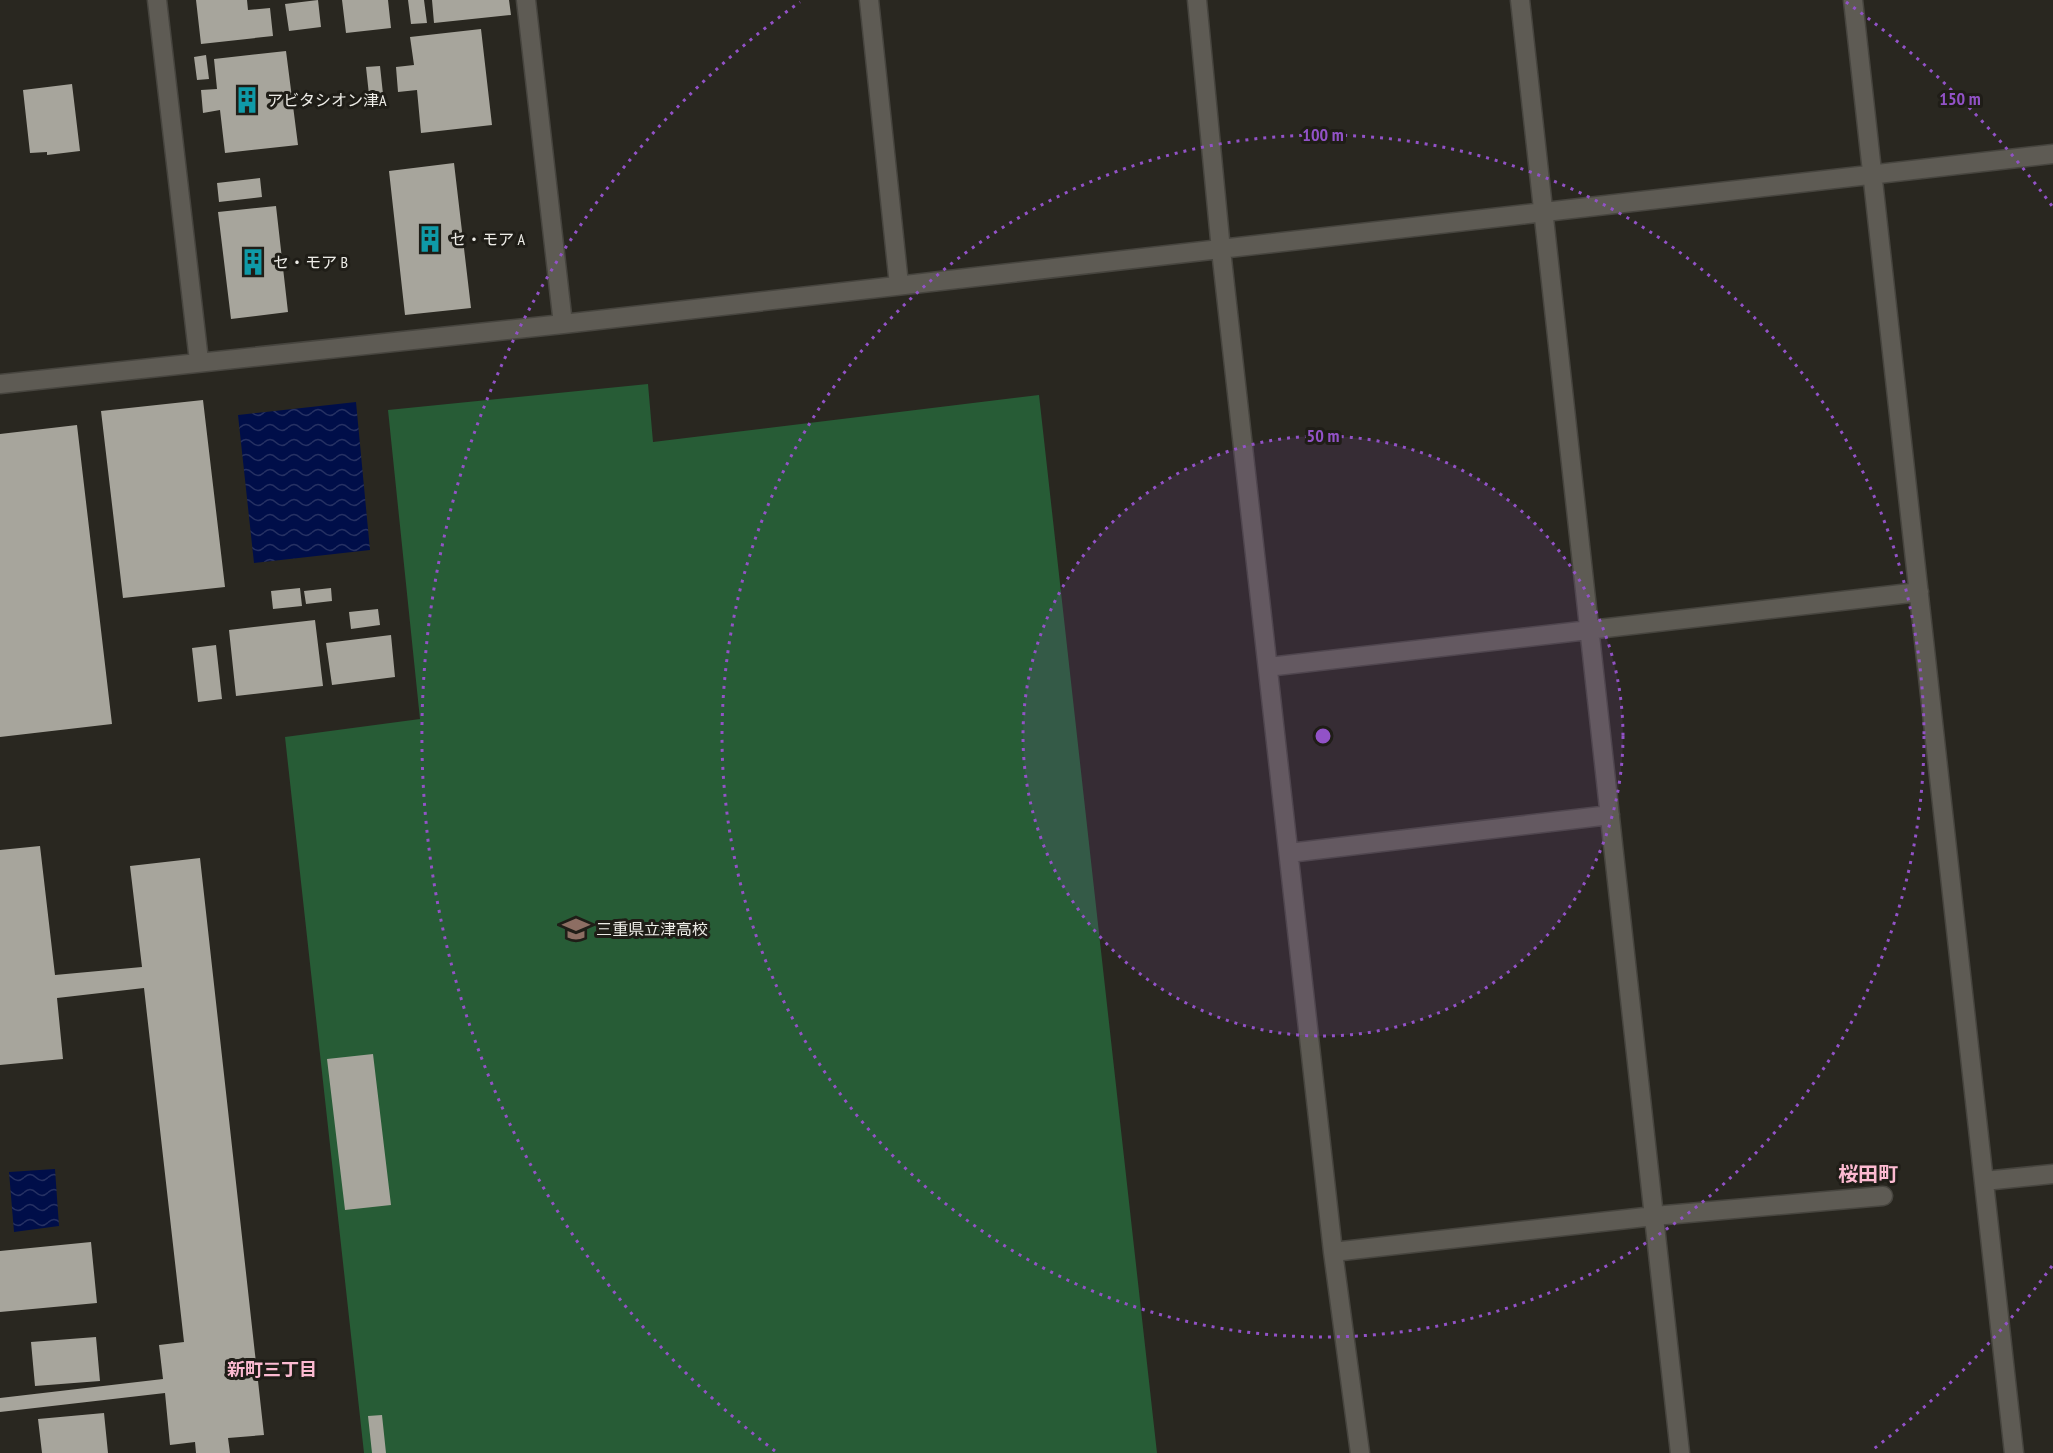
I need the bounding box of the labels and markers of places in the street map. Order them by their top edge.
building icon: アビタシオン津A [232,85,262,115]
place label: アビタシオン津A [267,90,387,110]
building icon: セ・モア A [415,224,445,254]
place label: セ・モア A [450,229,525,249]
building icon: セ・モア B [238,247,268,277]
place label: セ・モア B [273,252,348,272]
centre of rings [1313,726,1333,746]
school or university icon: 三重県立津高校 [561,914,591,944]
place label: 三重県立津高校 [596,919,708,939]

